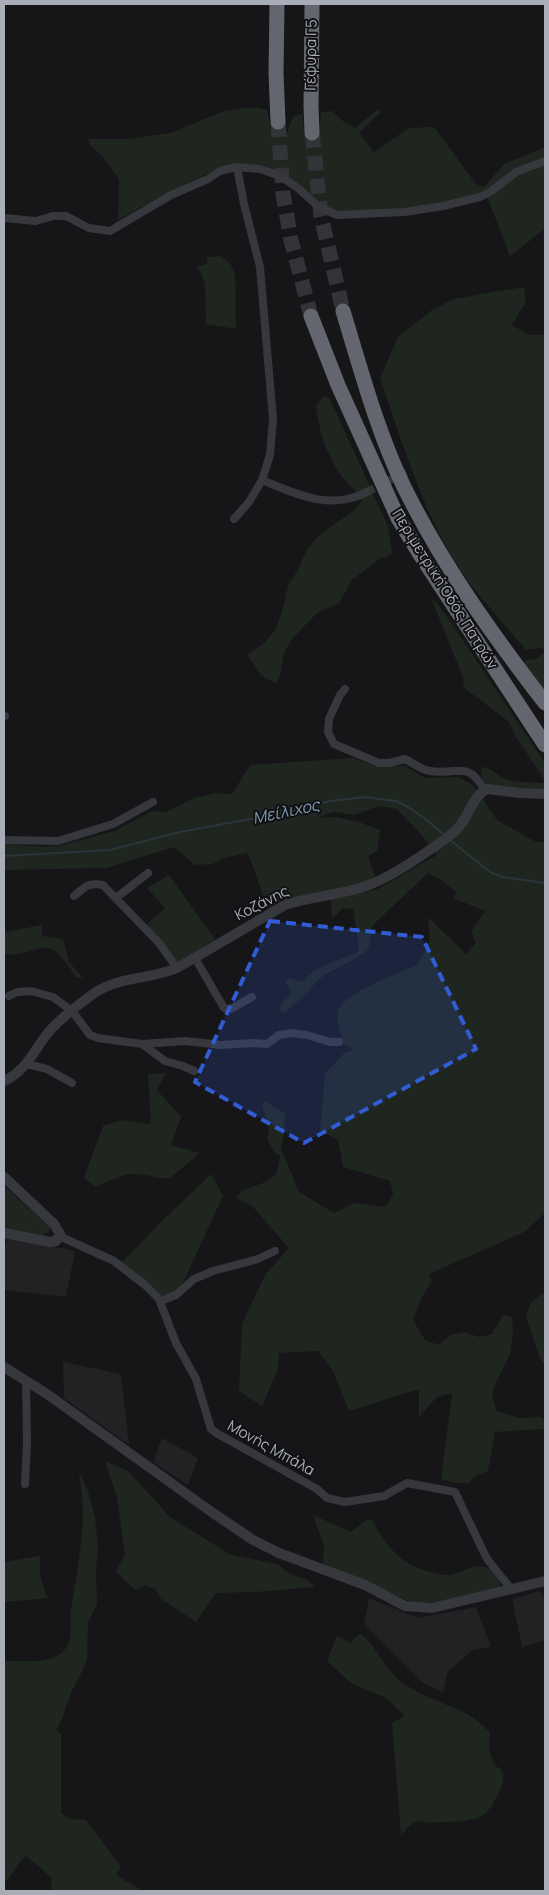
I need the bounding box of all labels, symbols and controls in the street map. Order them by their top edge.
street label: Γέφυρα Γ5 [299,19,322,91]
street label: Περιμετρική Οδός Πατρών [387,505,504,673]
water label: Μείλιχος [251,793,323,829]
street label: Κοζάνης [231,880,293,925]
street label: Μονής Μπάλα [224,1415,319,1480]

